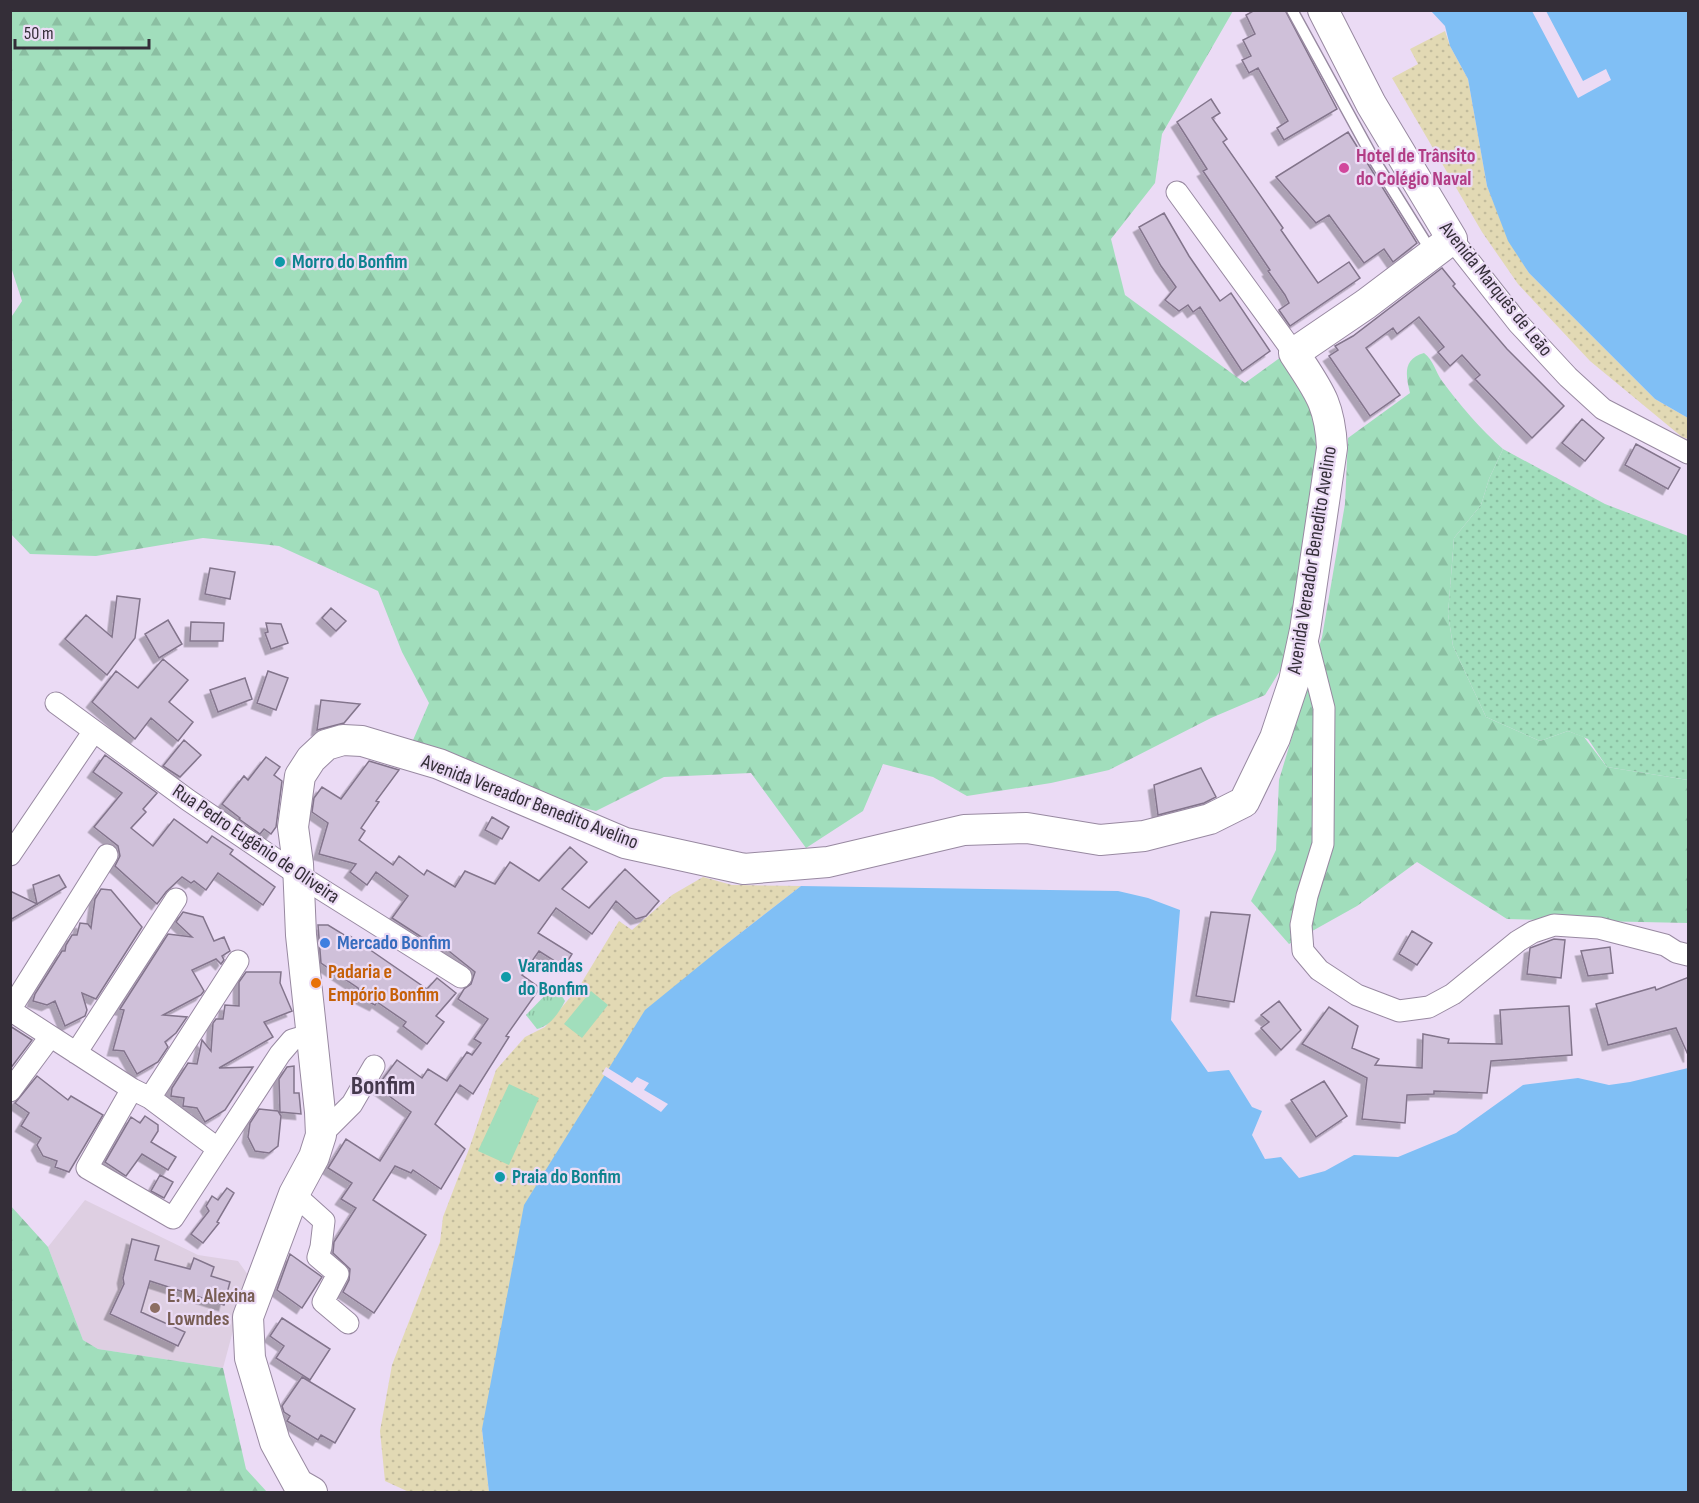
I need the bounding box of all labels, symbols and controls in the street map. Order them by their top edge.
scale bar [15,12,148,50]
text: 50 m [24,23,54,44]
place label: Hotel de Trânsito do Colégio Naval [1356,144,1476,191]
marker: Hotel de Trânsito do Colégio Naval [1337,161,1351,175]
street label: Avenida Marquês de Leão [1434,216,1558,361]
place label: Morro do Bonfim [292,250,408,274]
marker: Morro do Bonfim [273,255,287,269]
street label: Avenida Vereador Benedito Avelino [1282,444,1342,677]
street label: Avenida Vereador Benedito Avelino [417,749,642,854]
street label: Rua Pedro Eugênio de Oliveira [168,779,344,909]
place label: Mercado Bonfim [337,931,451,955]
marker: Mercado Bonfim [318,936,332,950]
place label: Varandas do Bonfim [518,954,588,1001]
place label: Padaria e Empório Bonfim [328,960,439,1007]
marker: Varandas do Bonfim [499,970,513,984]
marker: Padaria e Empório Bonfim [309,976,323,990]
district label: Bonfim [351,1071,415,1102]
place label: Praia do Bonfim [512,1165,621,1189]
marker: Praia do Bonfim [493,1170,507,1184]
place label: E. M. Alexina Lowndes [167,1284,255,1331]
marker: E. M. Alexina Lowndes [148,1301,162,1315]

